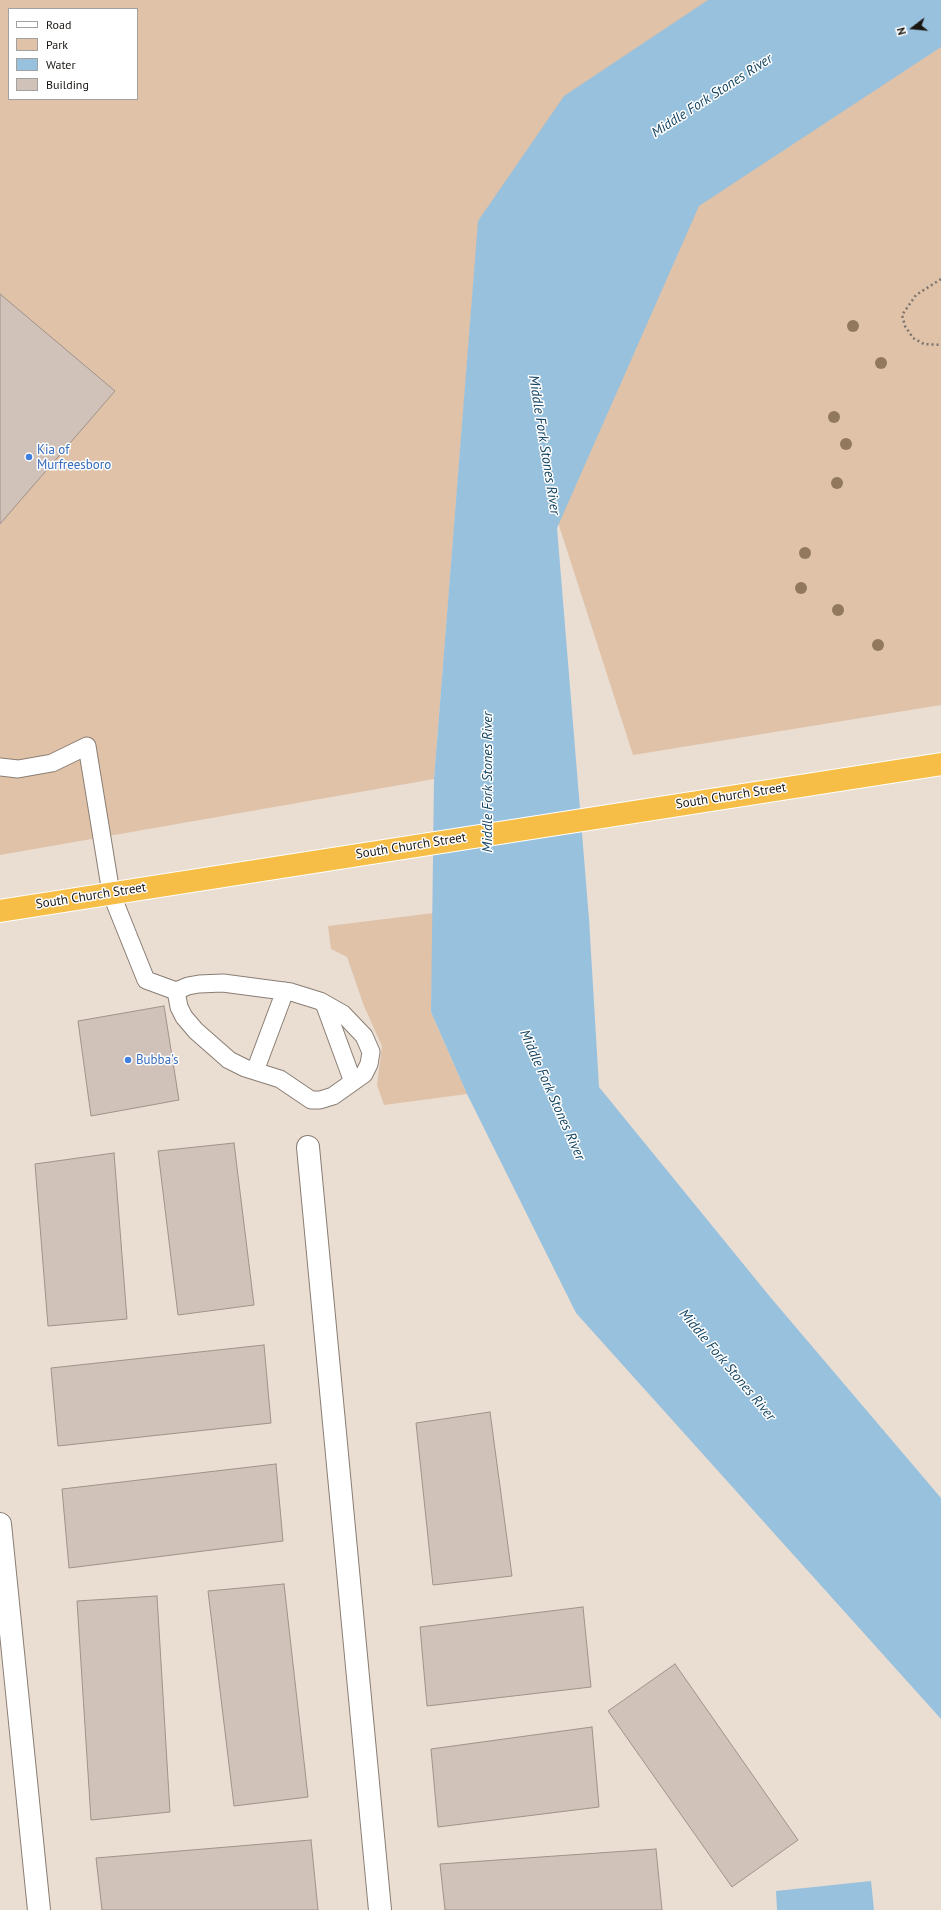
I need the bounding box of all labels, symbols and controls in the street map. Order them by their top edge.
legend [8,8,138,100]
north arrow [893,8,933,48]
text: Road [46,17,71,32]
text: N [894,26,909,37]
text: Park [46,37,68,52]
water label: Middle Fork Stones River [648,51,776,141]
text: Water [46,57,76,72]
text: Building [46,77,89,92]
water label: Middle Fork Stones River [525,374,563,516]
place label: Kia of Murfreesboro [37,442,111,473]
marker: Kia of Murfreesboro [24,452,34,462]
water label: Middle Fork Stones River [480,712,496,852]
street label: South Church Street [675,780,787,812]
street label: South Church Street [355,830,467,862]
street label: South Church Street [35,880,147,912]
water label: Middle Fork Stones River [516,1027,588,1163]
place label: Bubba's [136,1052,178,1068]
marker: Bubba's [123,1055,133,1065]
water label: Middle Fork Stones River [675,1306,779,1424]

